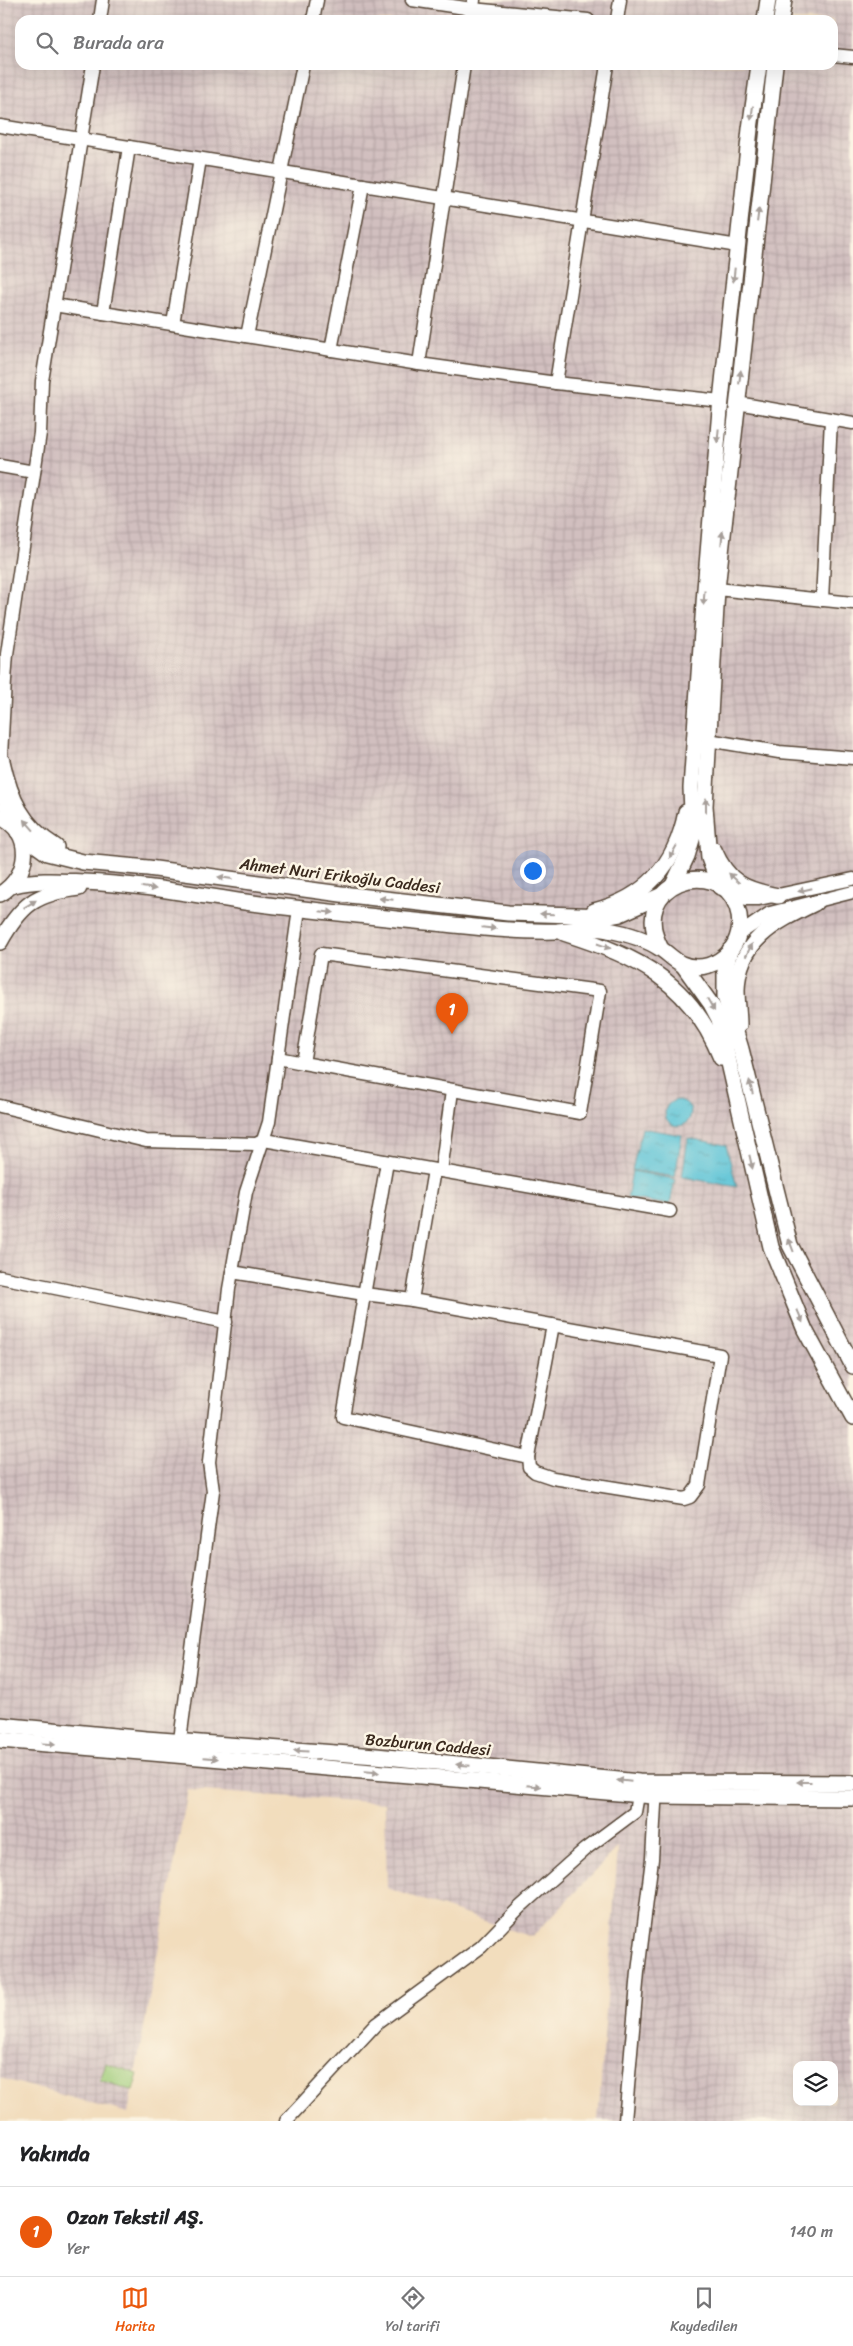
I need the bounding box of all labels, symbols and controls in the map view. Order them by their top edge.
search box [15,15,838,70]
text: Burada ara [73,26,164,59]
icon: search [33,29,61,57]
one-way arrow [748,106,756,122]
one-way arrow [754,207,762,223]
one-way arrow [730,267,738,283]
one-way arrow [736,369,744,385]
one-way arrow [714,429,722,445]
one-way arrow [718,530,726,546]
one-way arrow [700,591,708,607]
one-way arrow [702,797,710,813]
one-way arrow [24,819,35,831]
one-way arrow [669,845,678,858]
street label: Ahmet Nuri Erikoğlu Caddesi [237,849,442,902]
your location [520,858,546,884]
one-way arrow [728,872,740,884]
one-way arrow [216,874,232,882]
one-way arrow [141,884,157,892]
one-way arrow [798,886,813,894]
one-way arrow [377,895,393,903]
one-way arrow [23,900,36,909]
one-way arrow [320,908,336,916]
one-way arrow [539,910,555,918]
one-way arrow [481,924,497,932]
one-way arrow [597,942,612,950]
one-way arrow [745,943,753,958]
pin: 1 [436,993,468,1034]
one-way arrow [706,998,715,1011]
one-way arrow [746,1080,754,1095]
one-way arrow [747,1154,755,1169]
one-way arrow [787,1237,794,1252]
one-way arrow [796,1309,804,1323]
street label: Bozburun Caddesi [364,1725,492,1764]
one-way arrow [41,1740,57,1748]
one-way arrow [292,1747,308,1755]
one-way arrow [203,1754,219,1762]
one-way arrow [454,1760,470,1768]
one-way arrow [365,1768,381,1776]
one-way arrow [616,1777,632,1785]
one-way arrow [796,1778,812,1786]
one-way arrow [527,1783,543,1791]
map controls [793,2061,838,2106]
button: layers [793,2061,838,2106]
text: Yakında [20,2135,90,2173]
text: Ozan Tekstil AŞ. [67,2201,205,2234]
text: 1 [33,2217,39,2246]
text: 140 m [790,2217,833,2246]
text: Yer [67,2234,89,2263]
tab: Harita [115,2284,155,2339]
tab: Yol tarifi [386,2284,440,2339]
tab: Kaydedilen [670,2284,738,2339]

